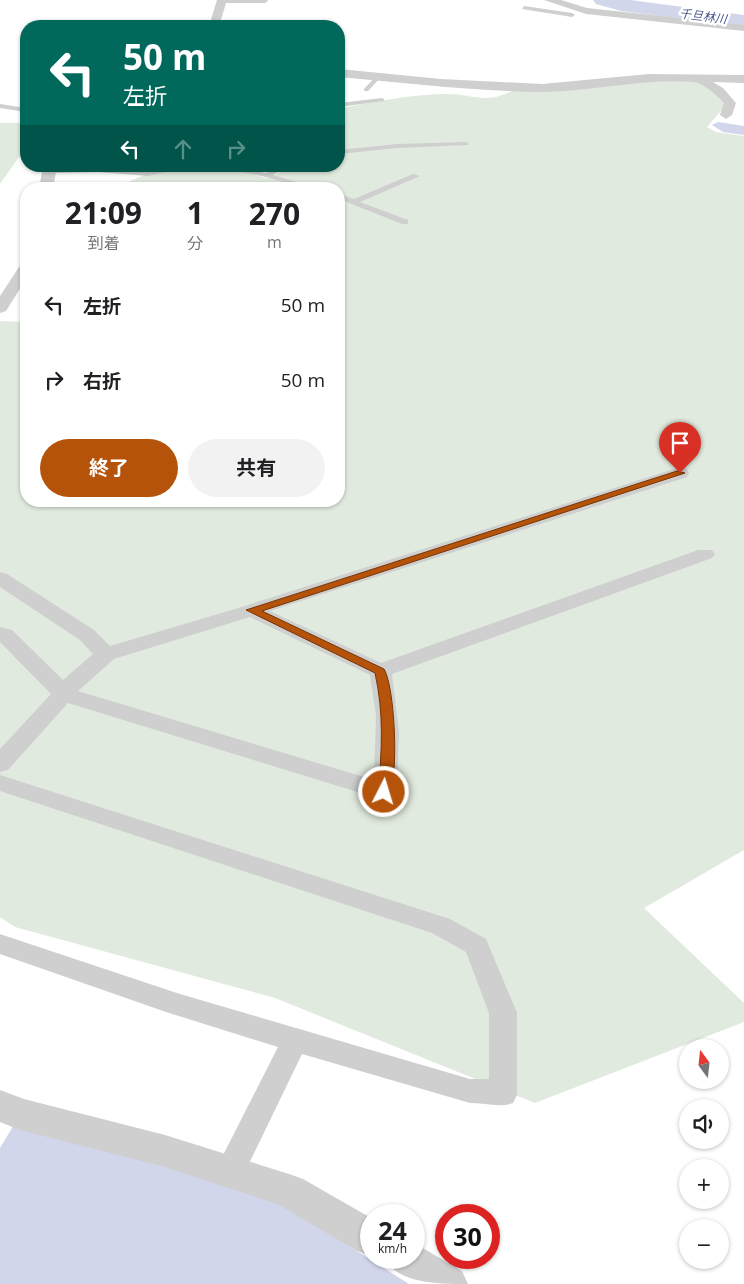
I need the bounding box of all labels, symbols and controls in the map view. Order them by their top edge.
water label: 千旦林川 [678,5,730,28]
text: 50 m [123,33,206,80]
icon: left [40,40,105,105]
text: 左折 [123,80,167,110]
icon: left [116,135,144,163]
icon: ahead [169,135,197,163]
icon: right [222,135,250,163]
text: 21:09 [65,192,142,233]
text: 1 [187,192,204,233]
text: 270 [249,193,300,234]
text: m [267,231,282,253]
text: 到着 [87,232,119,254]
text: 分 [187,232,203,254]
icon: left [40,291,68,319]
text: 50 m [281,292,325,318]
text: 左折 [83,293,121,319]
icon: right [40,366,68,394]
text: 50 m [281,367,325,393]
text: 右折 [83,368,121,394]
pin [659,422,701,473]
icon: arrive [666,429,694,457]
button: 終了 [40,439,178,497]
button: 共有 [188,439,325,497]
position arrow [357,765,409,817]
north arrow [679,1039,729,1089]
map controls [679,1039,729,1269]
button: sound [679,1099,729,1149]
button: + [679,1159,729,1209]
speed limit sign: 30 [435,1204,500,1269]
text: 24 [378,1213,407,1247]
button: − [679,1219,729,1269]
text: km/h [378,1240,407,1257]

